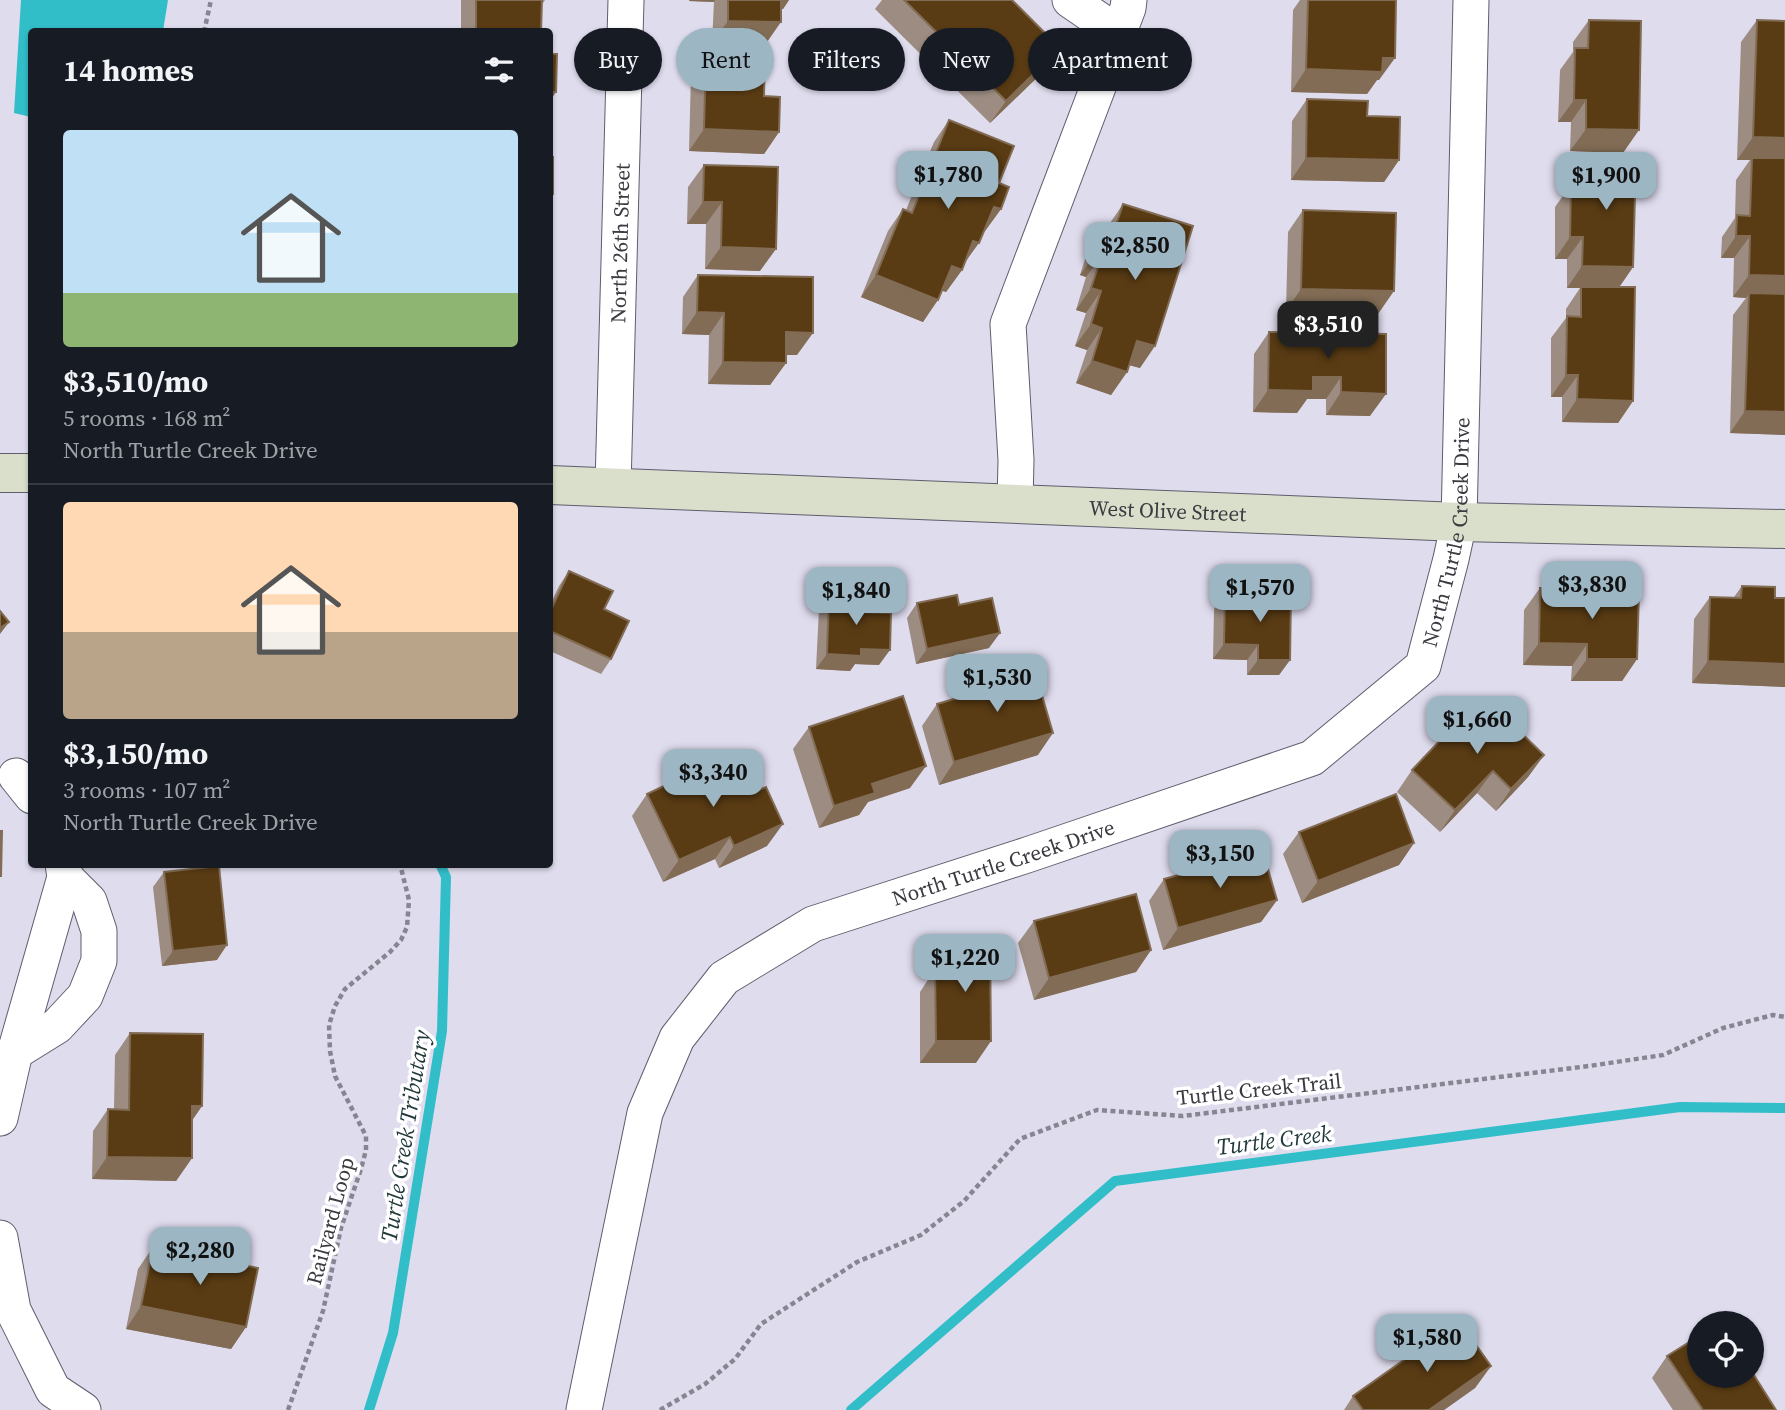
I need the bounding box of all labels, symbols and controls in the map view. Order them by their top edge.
chip: Buy [574,28,662,91]
chip: Rent [676,28,774,91]
chip: Filters [788,28,905,91]
chip: New [919,28,1014,91]
chip: Apartment [1028,28,1192,91]
text: 14 homes [63,50,194,91]
icon: filters [480,51,518,89]
pin: $1,780 [891,152,1005,211]
pin: $1,900 [1549,152,1663,212]
text: $1,780 [913,158,983,190]
text: $1,900 [1571,159,1641,191]
street label: North 26th Street [603,163,636,323]
icon: home [228,175,354,301]
pin: $2,850 [1078,222,1192,282]
text: $2,850 [1100,229,1170,261]
pin: $3,510 [1271,302,1385,361]
text: $3,510 [1293,308,1363,340]
text: $3,510/mo [63,361,208,402]
text: 5 rooms · 168 m² [63,402,230,434]
street label: North Turtle Creek Drive [1414,417,1476,650]
text: North Turtle Creek Drive [63,434,318,466]
street label: West Olive Street [1088,492,1247,528]
icon: home [228,547,354,673]
pin: $3,830 [1535,562,1649,621]
pin: $1,570 [1203,564,1317,624]
pin: $1,840 [799,568,913,627]
text: $3,830 [1557,568,1627,600]
text: $1,570 [1225,571,1295,603]
text: $1,840 [821,574,891,606]
pin: $1,530 [940,654,1054,714]
text: $1,530 [962,661,1032,693]
pin: $1,660 [1420,696,1534,756]
text: $1,660 [1442,703,1512,735]
text: $3,150/mo [63,733,208,774]
pin: $3,340 [656,750,770,809]
text: $3,340 [678,756,748,788]
text: 3 rooms · 107 m² [63,774,230,806]
text: North Turtle Creek Drive [63,806,318,838]
street label: North Turtle Creek Drive [888,812,1118,912]
pin: $3,150 [1163,830,1277,890]
text: $3,150 [1185,837,1255,869]
pin: $1,220 [908,934,1022,994]
text: $1,220 [930,941,1000,973]
water label: Turtle Creek Tributary [372,1027,438,1244]
street label: Turtle Creek Trail [1175,1066,1343,1112]
water label: Turtle Creek [1215,1117,1333,1163]
street label: Railyard Loop [299,1154,361,1288]
pin: $2,280 [143,1228,257,1287]
text: $2,280 [165,1234,235,1266]
map controls [1687,1311,1764,1388]
button: locate [1687,1311,1764,1388]
pin: $1,580 [1370,1314,1484,1374]
text: $1,580 [1392,1321,1462,1353]

